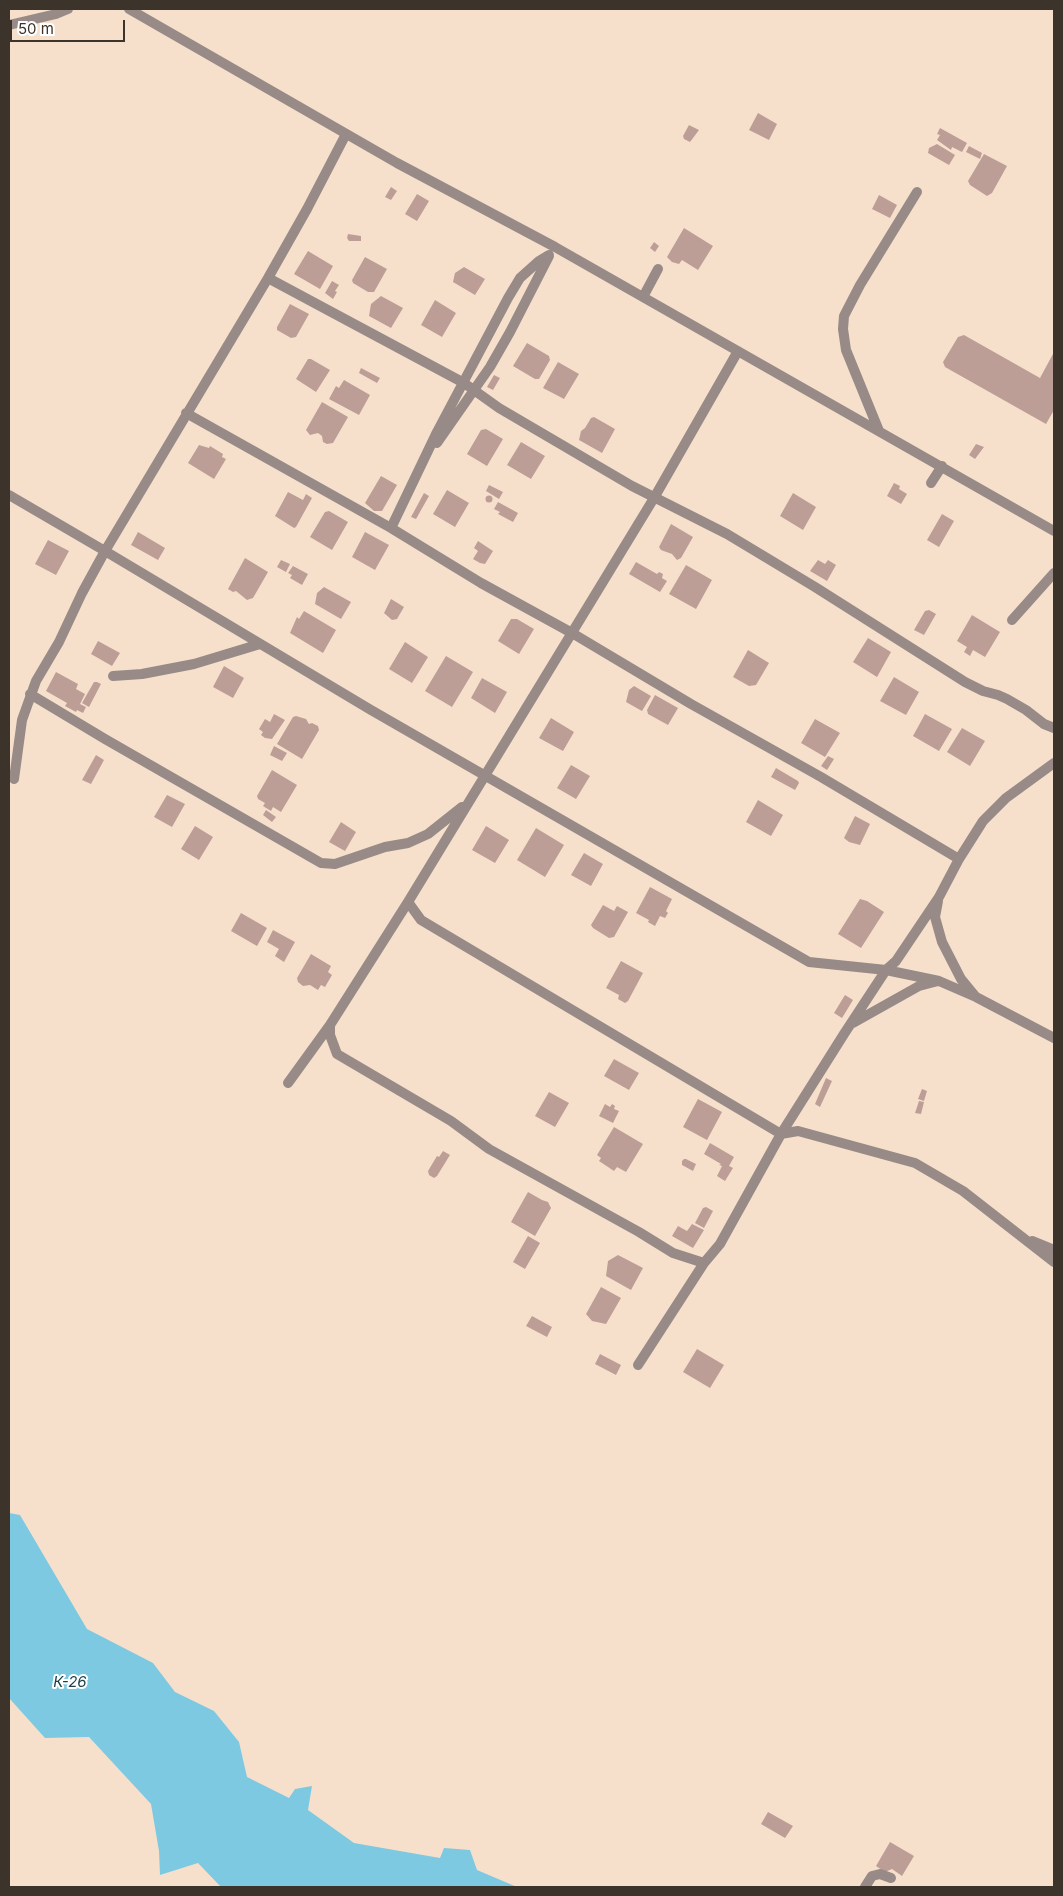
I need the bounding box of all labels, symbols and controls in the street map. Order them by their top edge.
scale bar [12,10,128,42]
text: 50 m [18,19,54,38]
water label: К-26 [53,1673,87,1691]

